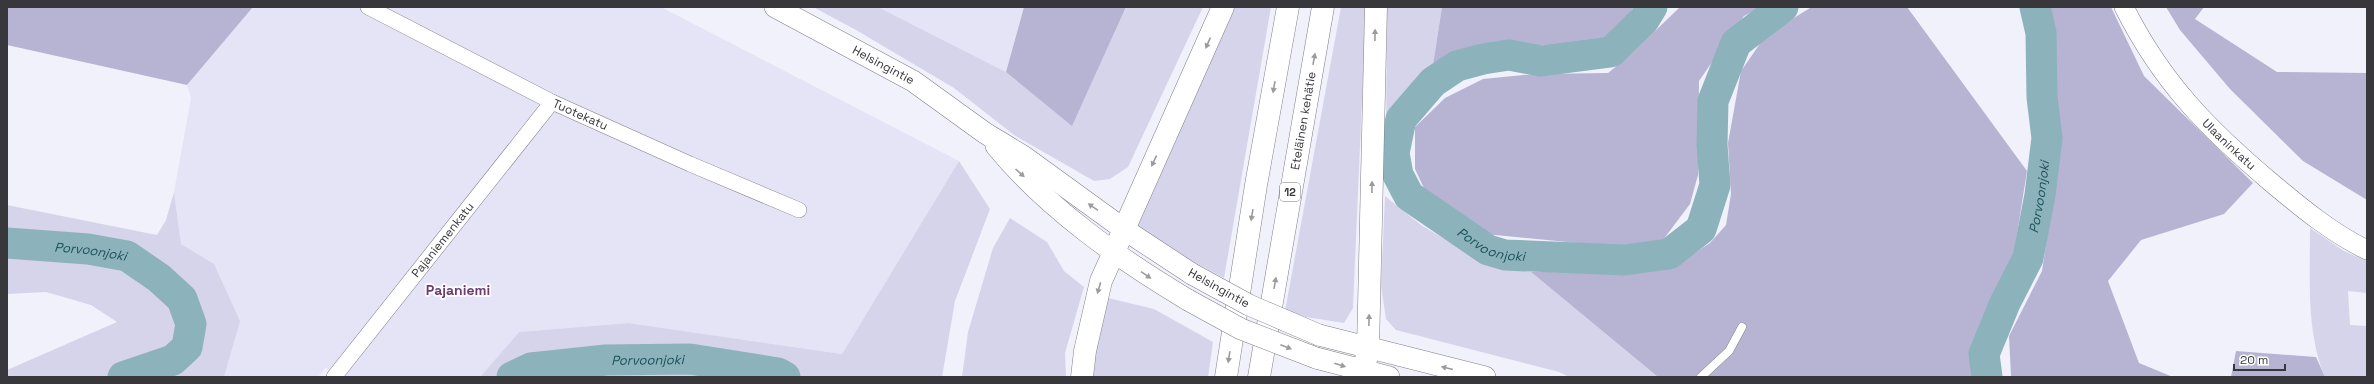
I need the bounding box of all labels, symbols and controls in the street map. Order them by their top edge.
one-way arrow [1372,29,1378,42]
one-way arrow [1205,37,1211,49]
street label: Helsingintie [850,42,917,88]
one-way arrow [1311,53,1317,65]
street label: Eteläinen kehätie [1287,70,1320,171]
one-way arrow [1271,81,1277,93]
street label: Tuotekatu [550,95,610,134]
street label: Ulaaninkatu [2199,115,2259,174]
one-way arrow [1151,156,1157,167]
water label: Porvoonjoki [2024,158,2053,234]
one-way arrow [1015,168,1025,177]
one-way arrow [1369,180,1375,193]
road number: 12 [1280,183,1300,201]
street label: Pajaniemenkatu [408,199,478,281]
one-way arrow [1087,203,1098,211]
one-way arrow [1248,209,1254,221]
water label: Porvoonjoki [1454,223,1527,264]
water label: Porvoonjoki [54,238,130,265]
street label: Helsingintie [1185,265,1253,311]
one-way arrow [1141,271,1151,279]
one-way arrow [1272,277,1278,289]
district label: Pajaniemi [426,281,490,299]
one-way arrow [1096,282,1102,294]
one-way arrow [1366,313,1372,326]
one-way arrow [1280,344,1291,350]
scale bar [2234,346,2285,372]
water label: Porvoonjoki [611,351,686,368]
one-way arrow [1226,351,1232,363]
text: 20 m [2240,352,2268,368]
one-way arrow [1334,362,1346,368]
one-way arrow [1441,364,1453,370]

